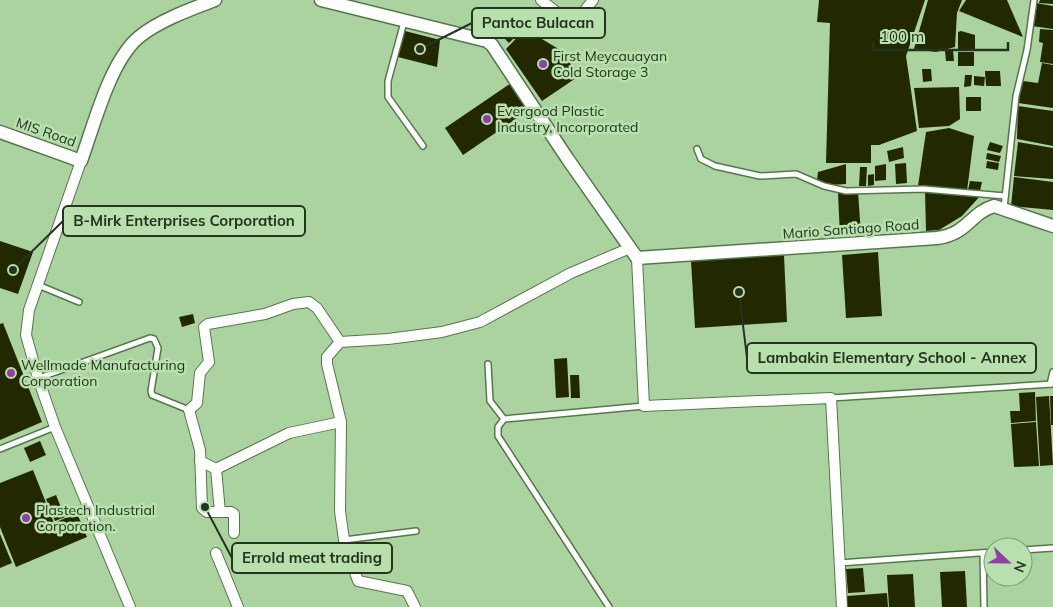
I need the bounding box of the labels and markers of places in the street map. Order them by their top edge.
callout: Pantoc Bulacan [472,8,605,38]
place label: First Meycauayan Cold Storage 3 [553,47,667,81]
marker: First Meycauayan Cold Storage 3 [537,58,549,70]
place label: Evergood Plastic Industry, Incorporated [497,102,639,136]
marker: Evergood Plastic Industry, Incorporated [481,113,493,125]
callout: B-Mirk Enterprises Corporation [63,206,305,236]
callout: Lambakin Elementary School - Annex [747,343,1036,373]
place label: Wellmade Manufacturing Corporation [21,356,185,390]
marker: Wellmade Manufacturing Corporation [5,367,17,379]
place label: Plastech Industrial Corporation. [36,501,155,535]
marker: Plastech Industrial Corporation. [20,512,32,524]
callout: Errold meat trading [232,543,392,573]

